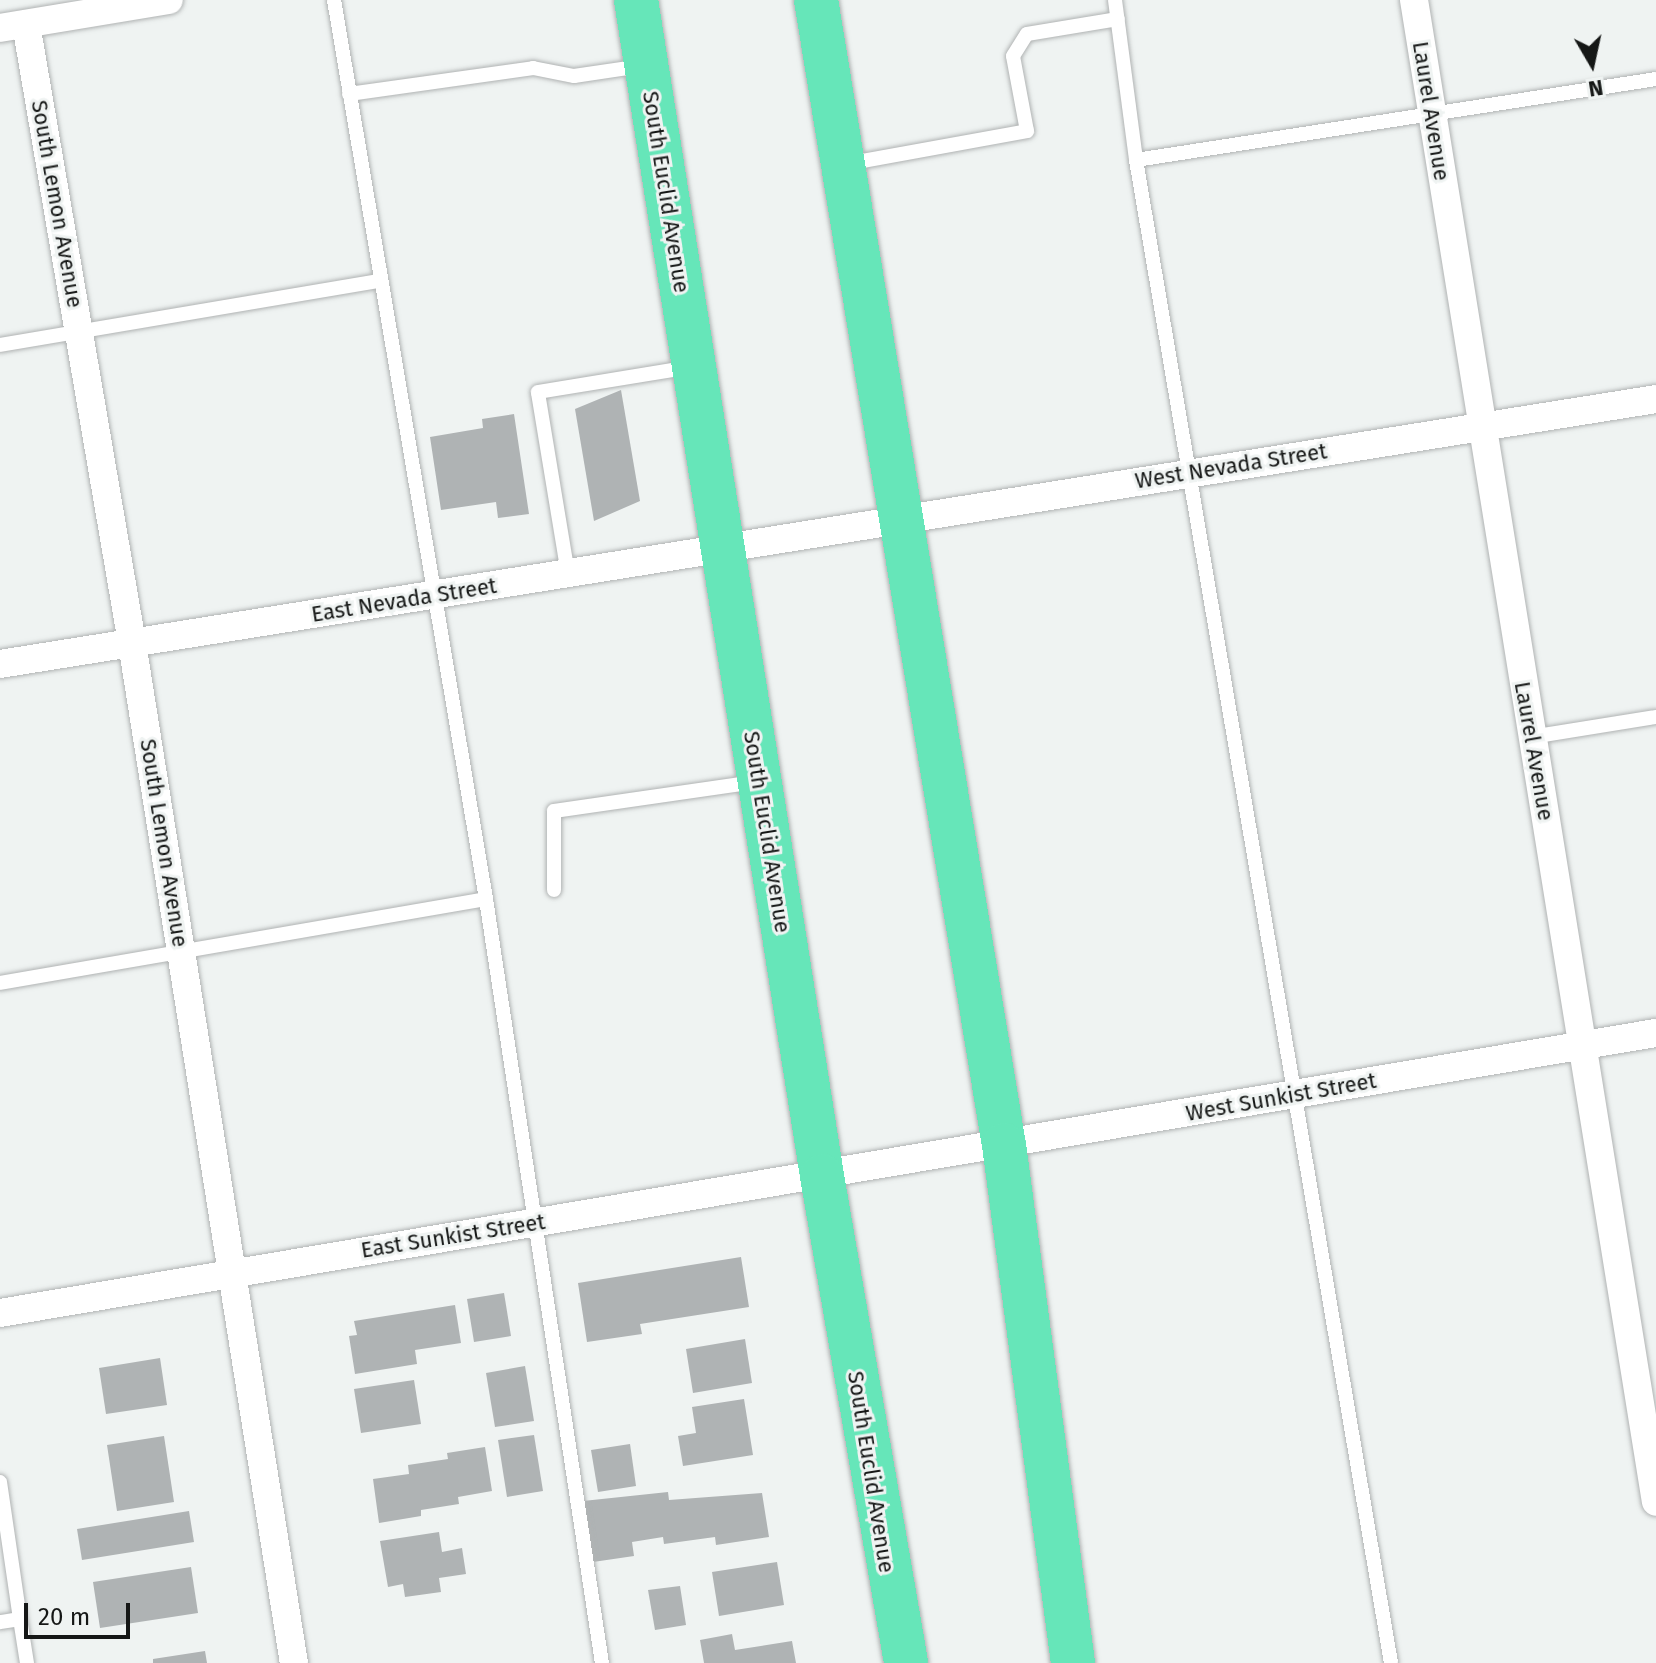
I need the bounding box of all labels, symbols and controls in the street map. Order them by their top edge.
north arrow [1552,24,1632,104]
street label: Laurel Avenue [1407,39,1455,183]
text: N [1587,74,1605,103]
street label: South Euclid Avenue [637,89,695,295]
street label: South Lemon Avenue [26,98,88,310]
street label: West Nevada Street [1133,438,1329,494]
street label: East Nevada Street [309,572,499,628]
street label: Laurel Avenue [1509,679,1559,823]
street label: South Euclid Avenue [738,729,796,935]
street label: South Lemon Avenue [135,737,193,949]
street label: West Sunkist Street [1184,1067,1378,1127]
street label: East Sunkist Street [359,1208,547,1264]
street label: South Euclid Avenue [842,1369,900,1575]
scale bar [28,1587,134,1637]
text: 20 m [38,1603,90,1631]

